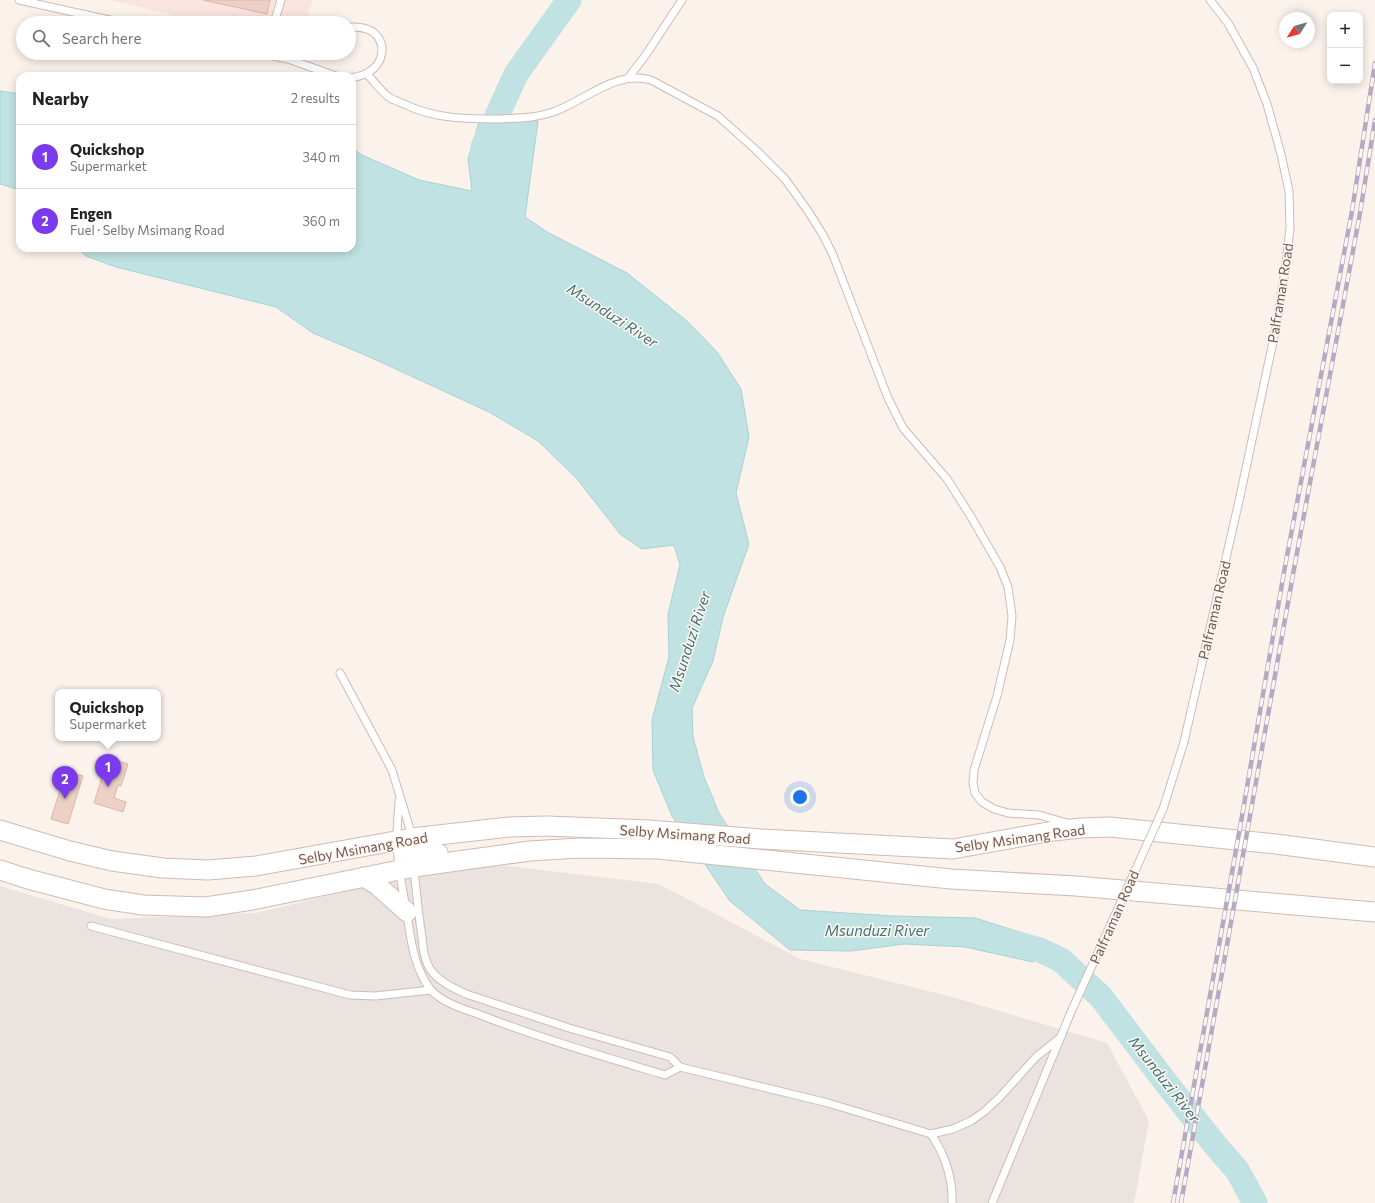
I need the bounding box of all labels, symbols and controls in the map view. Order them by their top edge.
north arrow [1279,12,1315,48]
map controls [1327,12,1363,84]
button: + [1327,12,1363,48]
search box [16,16,356,60]
icon: search [30,27,52,49]
text: Search here [62,29,141,47]
button: − [1327,48,1363,84]
text: Nearby [32,88,89,109]
text: 2 results [291,90,340,106]
text: Quickshop [70,140,144,158]
text: 1 [42,149,48,165]
text: 340 m [302,149,340,165]
text: Supermarket [70,158,147,174]
text: Engen [70,204,112,222]
text: 2 [41,213,49,229]
text: 360 m [302,213,340,229]
text: Fuel · Selby Msimang Road [70,222,224,238]
street label: Palframan Road [1264,242,1296,344]
water label: Msunduzi River [564,279,663,352]
street label: Palframan Road [1194,559,1234,661]
water label: Msunduzi River [664,587,714,694]
popup [55,689,161,741]
text: Quickshop [70,698,144,716]
text: Supermarket [70,716,146,732]
pin: 1 [95,754,121,787]
pin: 2 [52,766,78,799]
your location [790,787,810,807]
street label: Selby Msimang Road [954,820,1086,856]
street label: Selby Msimang Road [619,821,751,847]
street label: Selby Msimang Road [297,828,429,868]
street label: Palframan Road [1086,867,1142,967]
water label: Msunduzi River [825,921,930,939]
water label: Msunduzi River [1126,1032,1205,1127]

